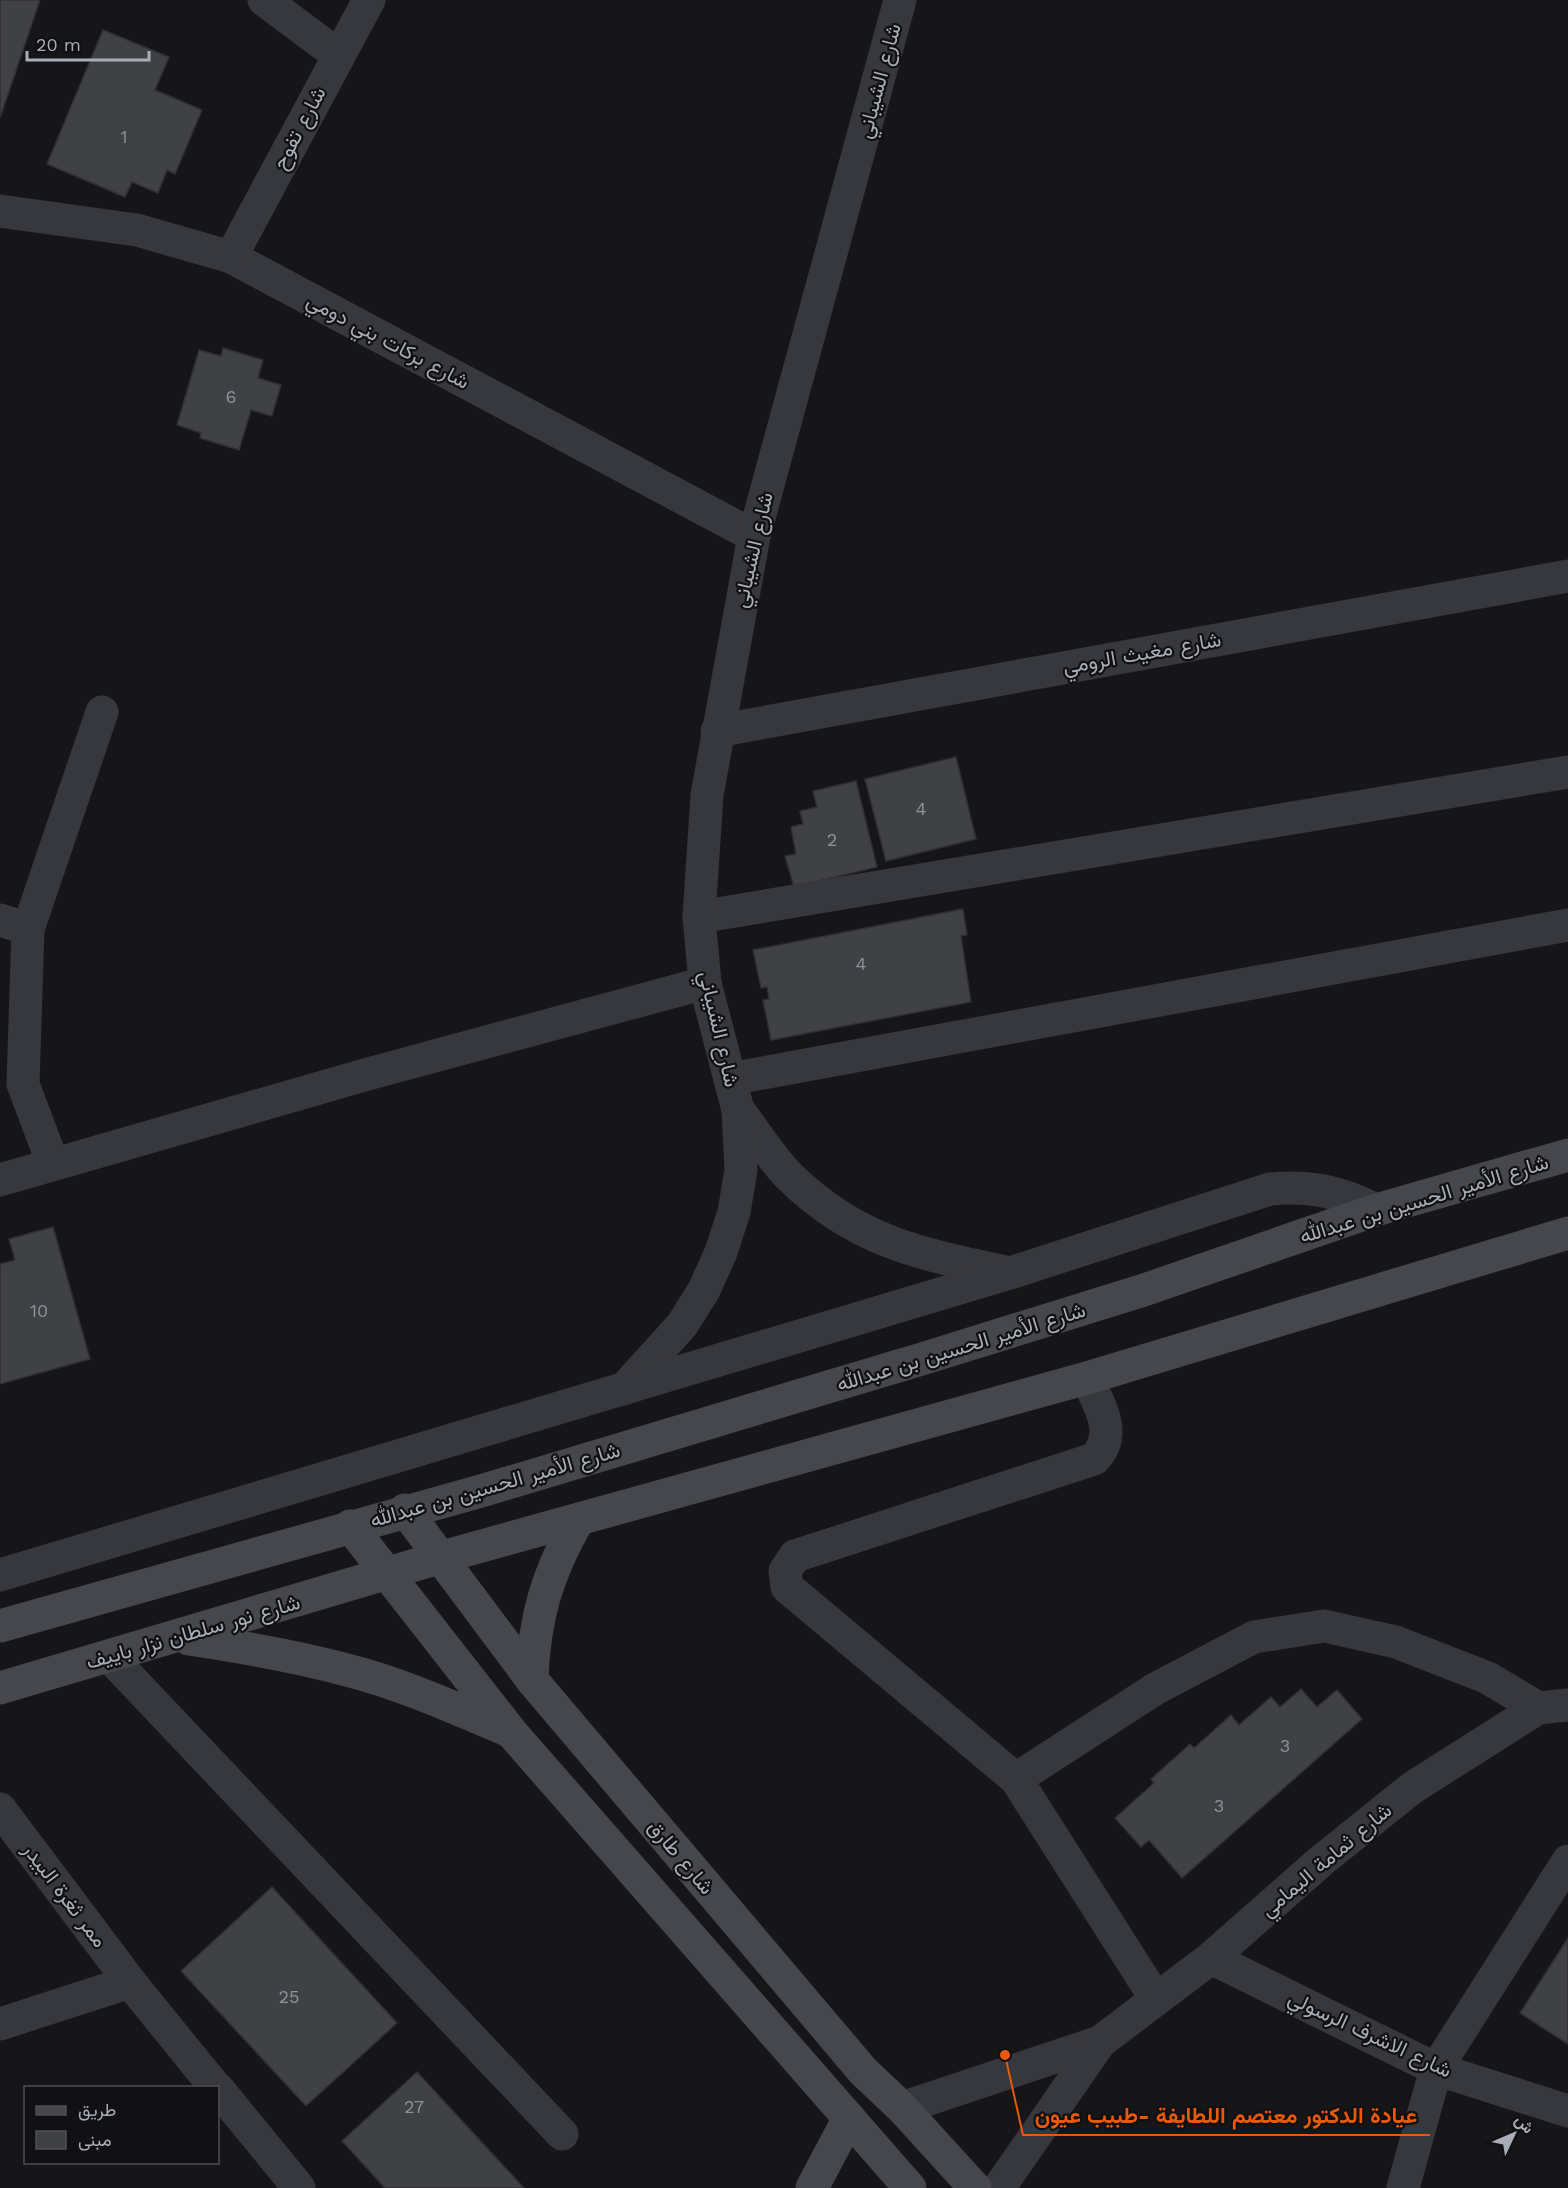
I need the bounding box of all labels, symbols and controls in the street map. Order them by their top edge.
street label: شارع الشيباني [851,21,911,142]
scale bar [27,24,148,62]
text: 20 m [36,34,81,55]
street label: شارع تفوح [266,82,332,174]
house number: 1 [120,126,128,147]
street label: شارع بركات بني دومي [300,287,474,398]
house number: 6 [226,386,236,407]
street label: شارع الشيباني [727,490,783,611]
street label: شارع مغيث الرومي [1061,626,1224,684]
house number: 4 [916,798,927,819]
house number: 2 [827,829,837,850]
house number: 4 [856,953,867,974]
street label: شارع الشيباني [689,969,745,1090]
street label: شارع الأمير الحسين بن عبدالله [1296,1149,1552,1250]
street label: شارع الأمير الحسين بن عبدالله [833,1297,1089,1398]
house number: 10 [30,1300,48,1321]
street label: شارع الأمير الحسين بن عبدالله [367,1437,623,1534]
street label: شارع نور سلطان نزار باييف [83,1589,303,1676]
house number: 3 [1280,1735,1290,1756]
house number: 3 [1214,1795,1224,1816]
street label: شارع ثمامة اليمامي [1255,1797,1400,1926]
street label: شارع طارق [641,1814,720,1900]
street label: ممر ثغرة البيدر [17,1837,113,1953]
street label: شارع الاشرف الرسولي [1282,1985,1456,2087]
house number: 25 [279,1986,299,2007]
legend [24,2086,219,2164]
callout: عيادة الدكتور معتصم اللطايفة -طبيب عيون [1023,2095,1430,2135]
house number: 27 [404,2096,424,2117]
text: طريق [78,2099,116,2121]
text: عيادة الدكتور معتصم اللطايفة -طبيب عيون [1035,2103,1417,2130]
north arrow [1484,2104,1544,2164]
text: ش [1511,2110,1538,2137]
text: مبنى [78,2129,112,2151]

